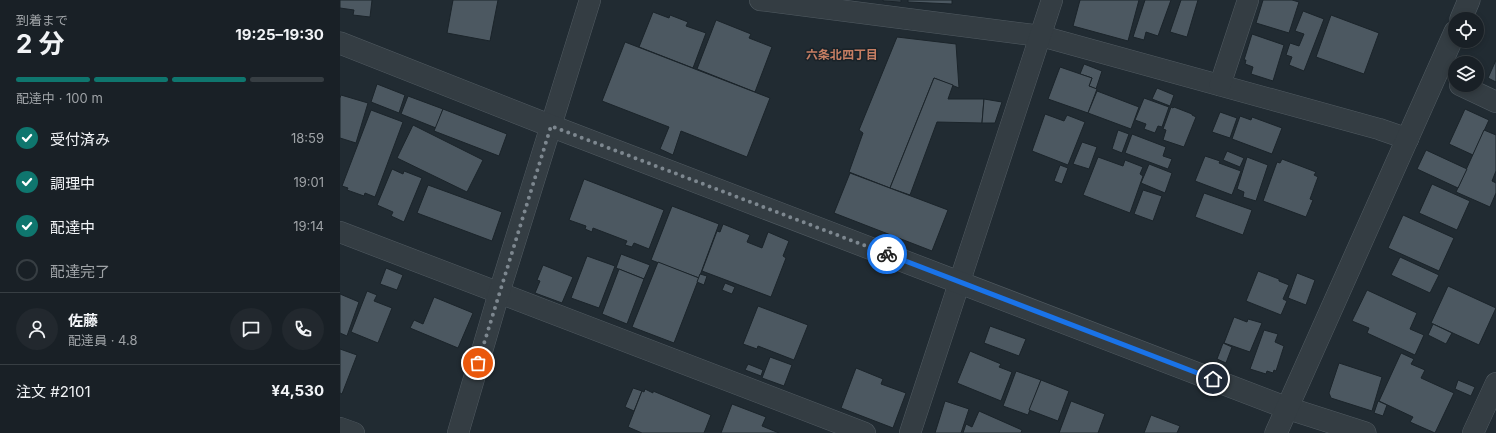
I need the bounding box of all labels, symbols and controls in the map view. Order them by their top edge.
text: 到着まで [16,12,68,28]
map controls [1448,12,1484,92]
button: locate [1448,12,1484,48]
text: 19:25–19:30 [235,25,324,44]
text: 2 分 [16,28,65,59]
district label: 六条北四丁目 [806,47,878,62]
button: layers [1448,56,1484,92]
text: 配達中 · 100 m [16,90,103,106]
icon: check [16,127,38,149]
text: 受付済み [50,130,110,149]
text: 18:59 [291,130,324,146]
icon: check [16,171,38,193]
text: 調理中 [50,174,95,193]
text: 19:01 [293,174,324,190]
icon: check [16,215,38,237]
text: 配達中 [50,218,95,237]
text: 19:14 [293,218,324,234]
courier [867,234,907,274]
icon: bike [876,243,898,265]
text: 配達完了 [50,262,110,281]
button: person [16,308,58,350]
button: chat [230,308,272,350]
button: phone [282,308,324,350]
text: 佐藤 [68,311,98,330]
text: 配達員 · 4.8 [68,332,138,348]
pin [461,346,495,380]
icon: bag [467,352,489,374]
pin [1196,362,1230,396]
icon: home [1202,368,1224,390]
text: ¥4,530 [272,381,324,400]
text: 注文 #2101 [16,382,91,401]

